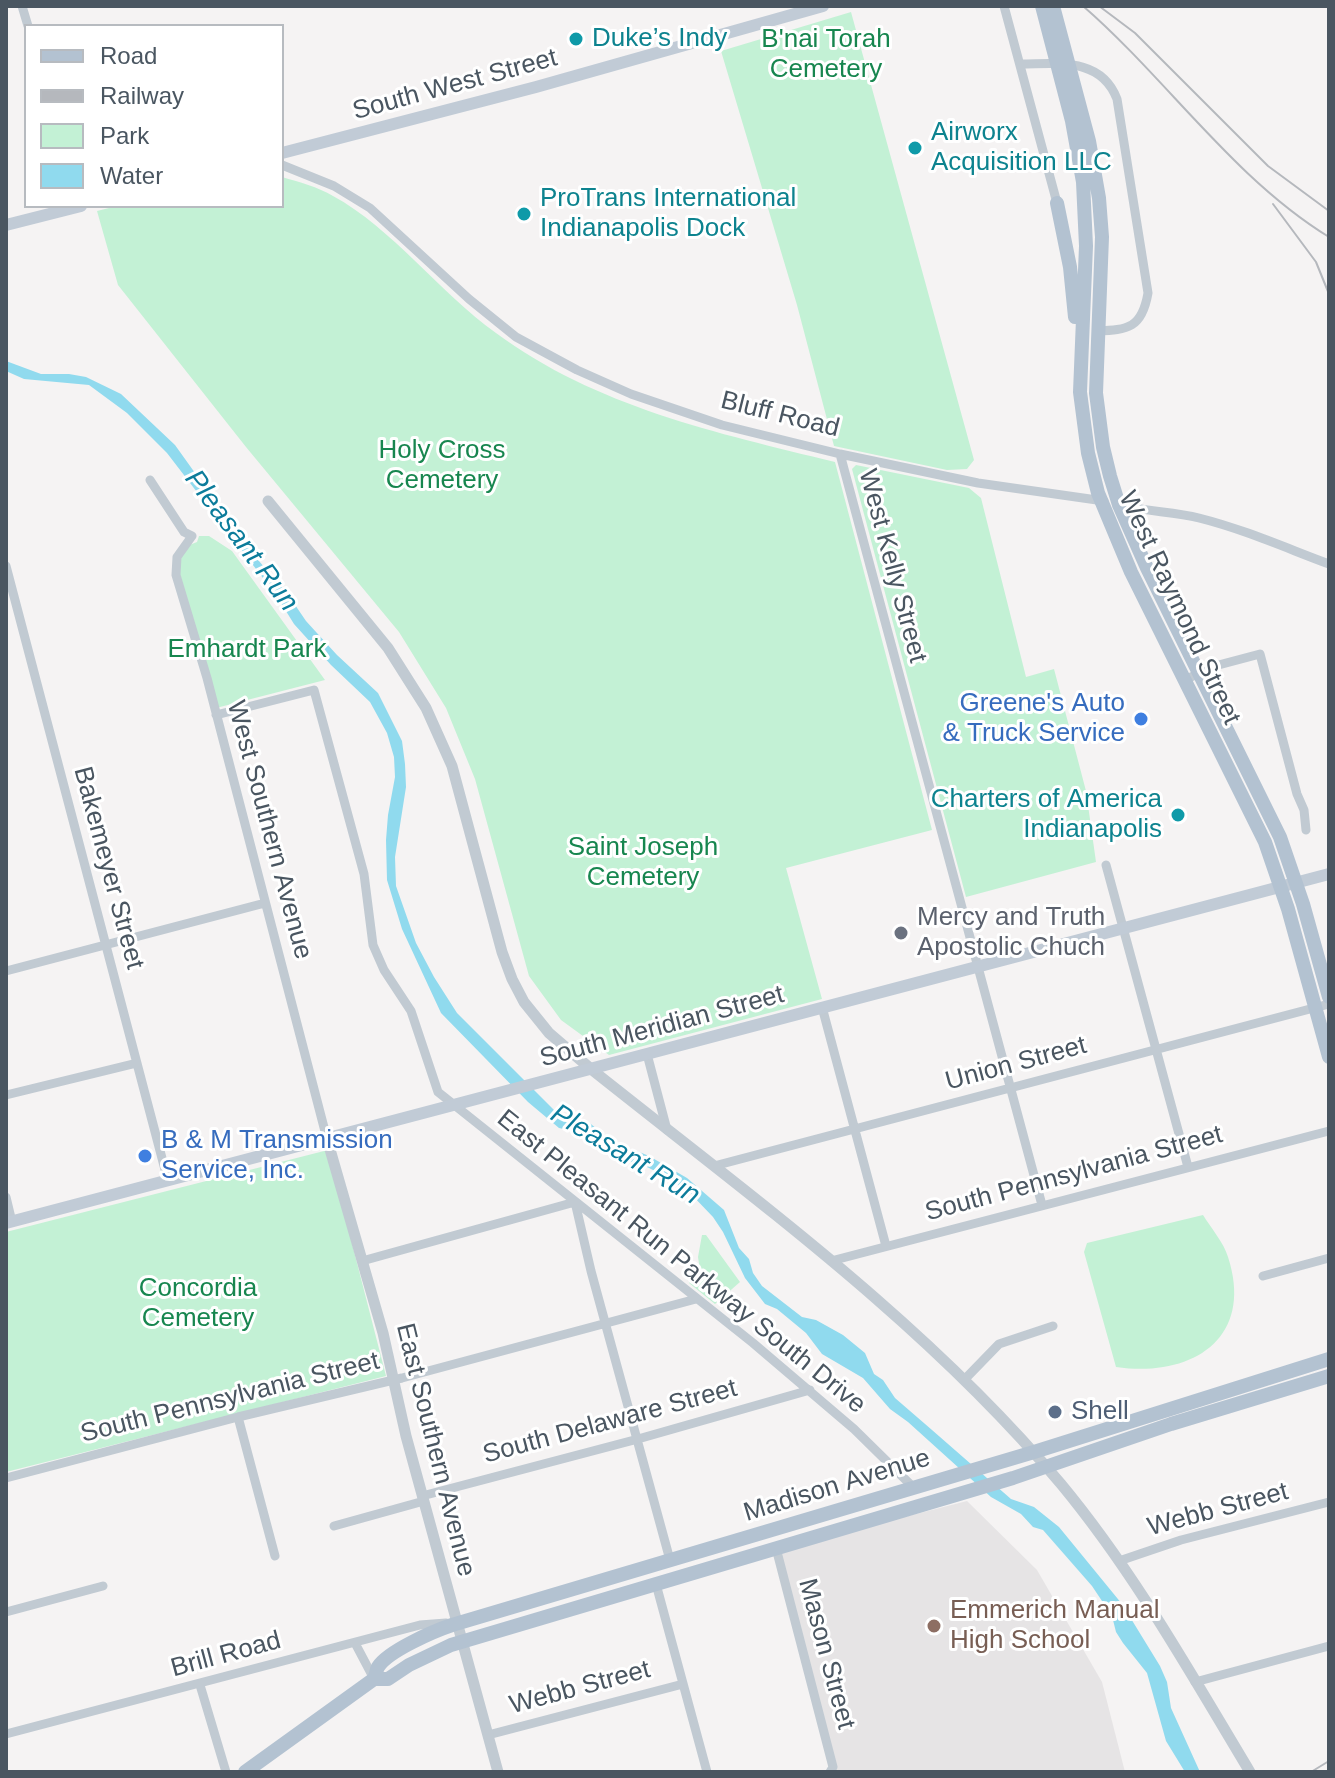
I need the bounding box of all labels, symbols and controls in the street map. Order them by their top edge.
place label: Duke’s Indy [592,23,727,55]
legend [24,24,284,208]
park label: B'nai Torah Cemetery [761,24,891,86]
marker: Duke’s Indy [567,30,585,48]
text: Road [100,42,157,69]
street label: South West Street [349,43,561,127]
text: Railway [100,82,184,109]
place label: Airworx Acquisition LLC [931,117,1112,178]
text: Park [100,122,149,149]
marker: Airworx Acquisition LLC [906,139,924,157]
text: Water [100,162,163,189]
place label: ProTrans International Indianapolis Dock [540,183,796,244]
marker: ProTrans International Indianapolis Dock [515,205,533,223]
street label: Bluff Road [718,385,842,445]
park label: Holy Cross Cemetery [378,435,506,496]
water label: Pleasant Run [177,464,305,618]
street label: West Kelly Street [851,466,933,666]
street label: West Raymond Street [1111,486,1247,730]
park label: Emhardt Park [168,634,326,666]
place label: Greene's Auto & Truck Service [942,688,1125,750]
street label: West Southern Avenue [219,697,319,963]
marker: Greene's Auto & Truck Service [1132,710,1150,728]
street label: Bakemeyer Street [66,763,150,973]
place label: Charters of America Indianapolis [931,784,1162,846]
marker: Charters of America Indianapolis [1169,806,1187,824]
park label: Saint Joseph Cemetery [568,832,718,894]
place label: Mercy and Truth Apostolic Chuch [917,902,1105,964]
marker: Mercy and Truth Apostolic Chuch [892,924,910,942]
street label: South Meridian Street [537,979,787,1075]
street label: Union Street [942,1030,1090,1098]
water label: Pleasant Run [544,1097,706,1213]
street label: East Pleasant Run Parkway South Drive [490,1103,872,1421]
street label: South Pennsylvania Street [922,1119,1226,1229]
place label: B & M Transmission Service, Inc. [161,1125,393,1186]
marker: B & M Transmission Service, Inc. [136,1147,154,1165]
park label: Concordia Cemetery [139,1273,257,1334]
street label: East Southern Avenue [388,1320,482,1580]
street label: South Pennsylvania Street [78,1346,382,1450]
street label: South Delaware Street [480,1373,740,1471]
place label: Shell [1071,1396,1129,1428]
marker: Shell [1046,1403,1064,1421]
street label: Madison Avenue [740,1443,934,1529]
street label: Webb Street [1144,1476,1292,1544]
street label: Mason Street [791,1575,861,1733]
place label: Emmerich Manual High School [950,1595,1160,1656]
marker: Emmerich Manual High School [925,1617,943,1635]
street label: Brill Road [168,1625,284,1685]
street label: Webb Street [506,1654,654,1722]

